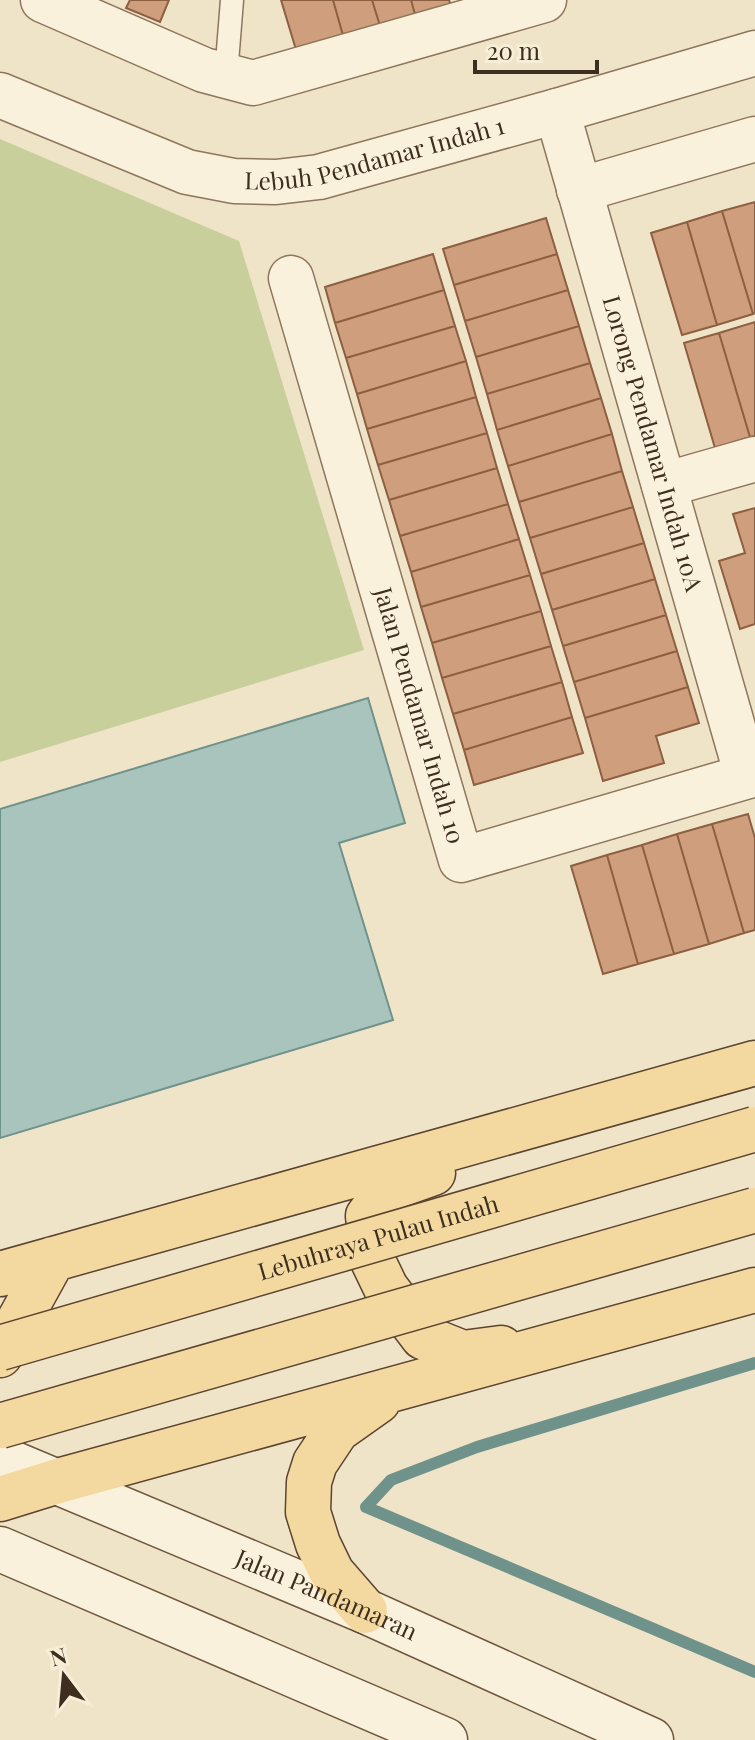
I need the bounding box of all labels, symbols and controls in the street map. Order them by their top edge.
scale bar [475,24,597,74]
text: 20 m [487,34,540,66]
street label: Lebuh Pendamar Indah 1 [244,108,508,197]
street label: Lorong Pendamar Indah 10A [597,292,712,595]
street label: Jalan Pendamar Indah 10 [368,582,473,847]
street label: Lebuhraya Pulau Indah [254,1186,502,1286]
street label: Jalan Pandamaran [230,1540,423,1647]
north arrow [24,1636,104,1716]
text: N [46,1639,70,1672]

